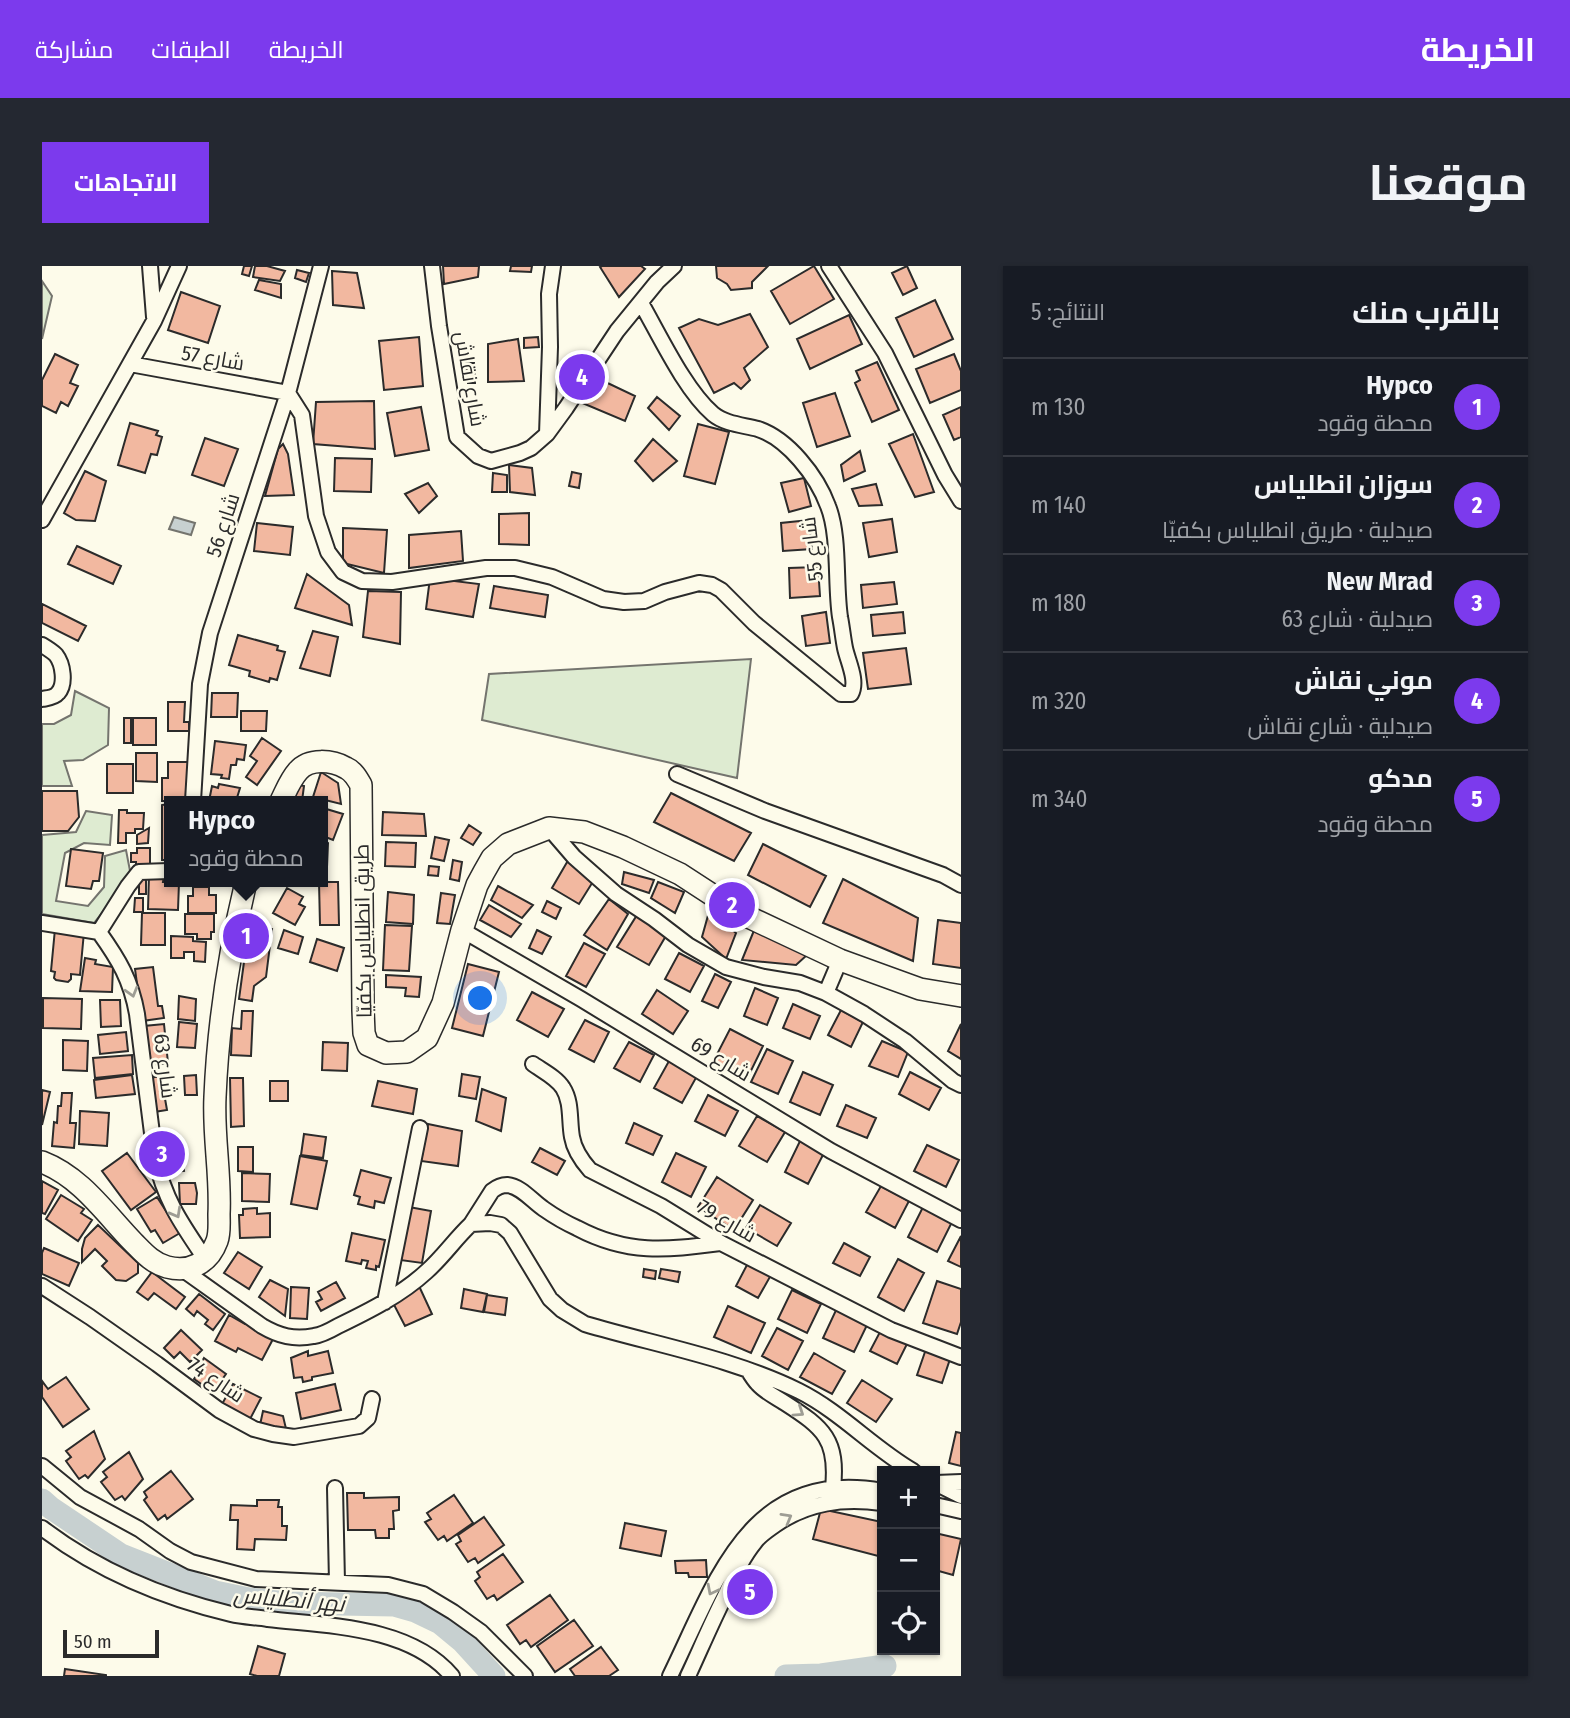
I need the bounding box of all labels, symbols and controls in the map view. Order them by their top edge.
text: الخريطة [1421,30,1535,70]
text: مشاركة [35,36,113,64]
text: الطبقات [151,36,231,64]
text: الخريطة [269,36,344,64]
button: الاتجاهات [42,142,209,223]
text: موقعنا [1368,154,1528,213]
text: بالقرب منك [1352,295,1500,331]
text: النتائج: 5 [1031,298,1105,326]
street label: شارع نقاش [448,329,491,429]
street label: شارع 57 [179,340,246,377]
pin: 4 [559,351,605,403]
text: Hypco [1366,370,1433,401]
text: 130 m [1031,393,1085,421]
text: 1 [1472,393,1482,421]
text: محطة وقود [1318,409,1433,437]
text: سوزان انطلياس [1254,469,1433,500]
street label: شارع 56 [200,490,246,561]
text: 140 m [1031,491,1086,519]
text: 2 [1472,491,1482,519]
street label: شارع 55 [795,515,830,583]
text: صيدلية · طريق انطلياس بكفيّا [1162,516,1433,544]
text: New Mrad [1326,566,1433,597]
text: 180 m [1031,589,1087,617]
text: 3 [1472,589,1482,617]
text: صيدلية · شارع 63 [1281,605,1433,633]
text: موني نقاش [1294,665,1433,696]
text: 320 m [1031,687,1086,715]
text: 4 [1471,687,1483,715]
text: صيدلية · شارع نقاش [1248,712,1433,740]
text: مدكو [1368,763,1433,794]
text: 340 m [1031,785,1087,813]
text: 5 [1471,785,1483,813]
popup [164,796,328,887]
text: Hypco [188,805,255,836]
text: محطة وقود [1318,810,1433,838]
text: محطة وقود [188,844,304,872]
street label: طريق انطلياس بكفيّا [348,844,378,1018]
pin: 2 [709,879,755,931]
pin: 1 [223,910,269,962]
your location [463,981,497,1015]
one-way arrow [123,985,138,997]
street label: شارع 69 [686,1031,756,1088]
street label: شارع 63 [147,1032,182,1100]
pin: 3 [139,1128,185,1180]
street label: شارع 79 [692,1194,761,1249]
one-way arrow [167,1206,181,1219]
street label: شارع 74 [182,1351,250,1409]
one-way arrow [791,1404,804,1416]
map controls [877,1466,940,1655]
button: + [877,1466,940,1529]
one-way arrow [780,1513,793,1526]
button: − [877,1529,940,1592]
pin: 5 [727,1566,773,1618]
water label: نهر أنطلياس [232,1579,349,1618]
one-way arrow [707,1583,721,1595]
button: locate [877,1592,940,1655]
scale bar [63,1627,159,1659]
text: 50 m [74,1630,112,1653]

